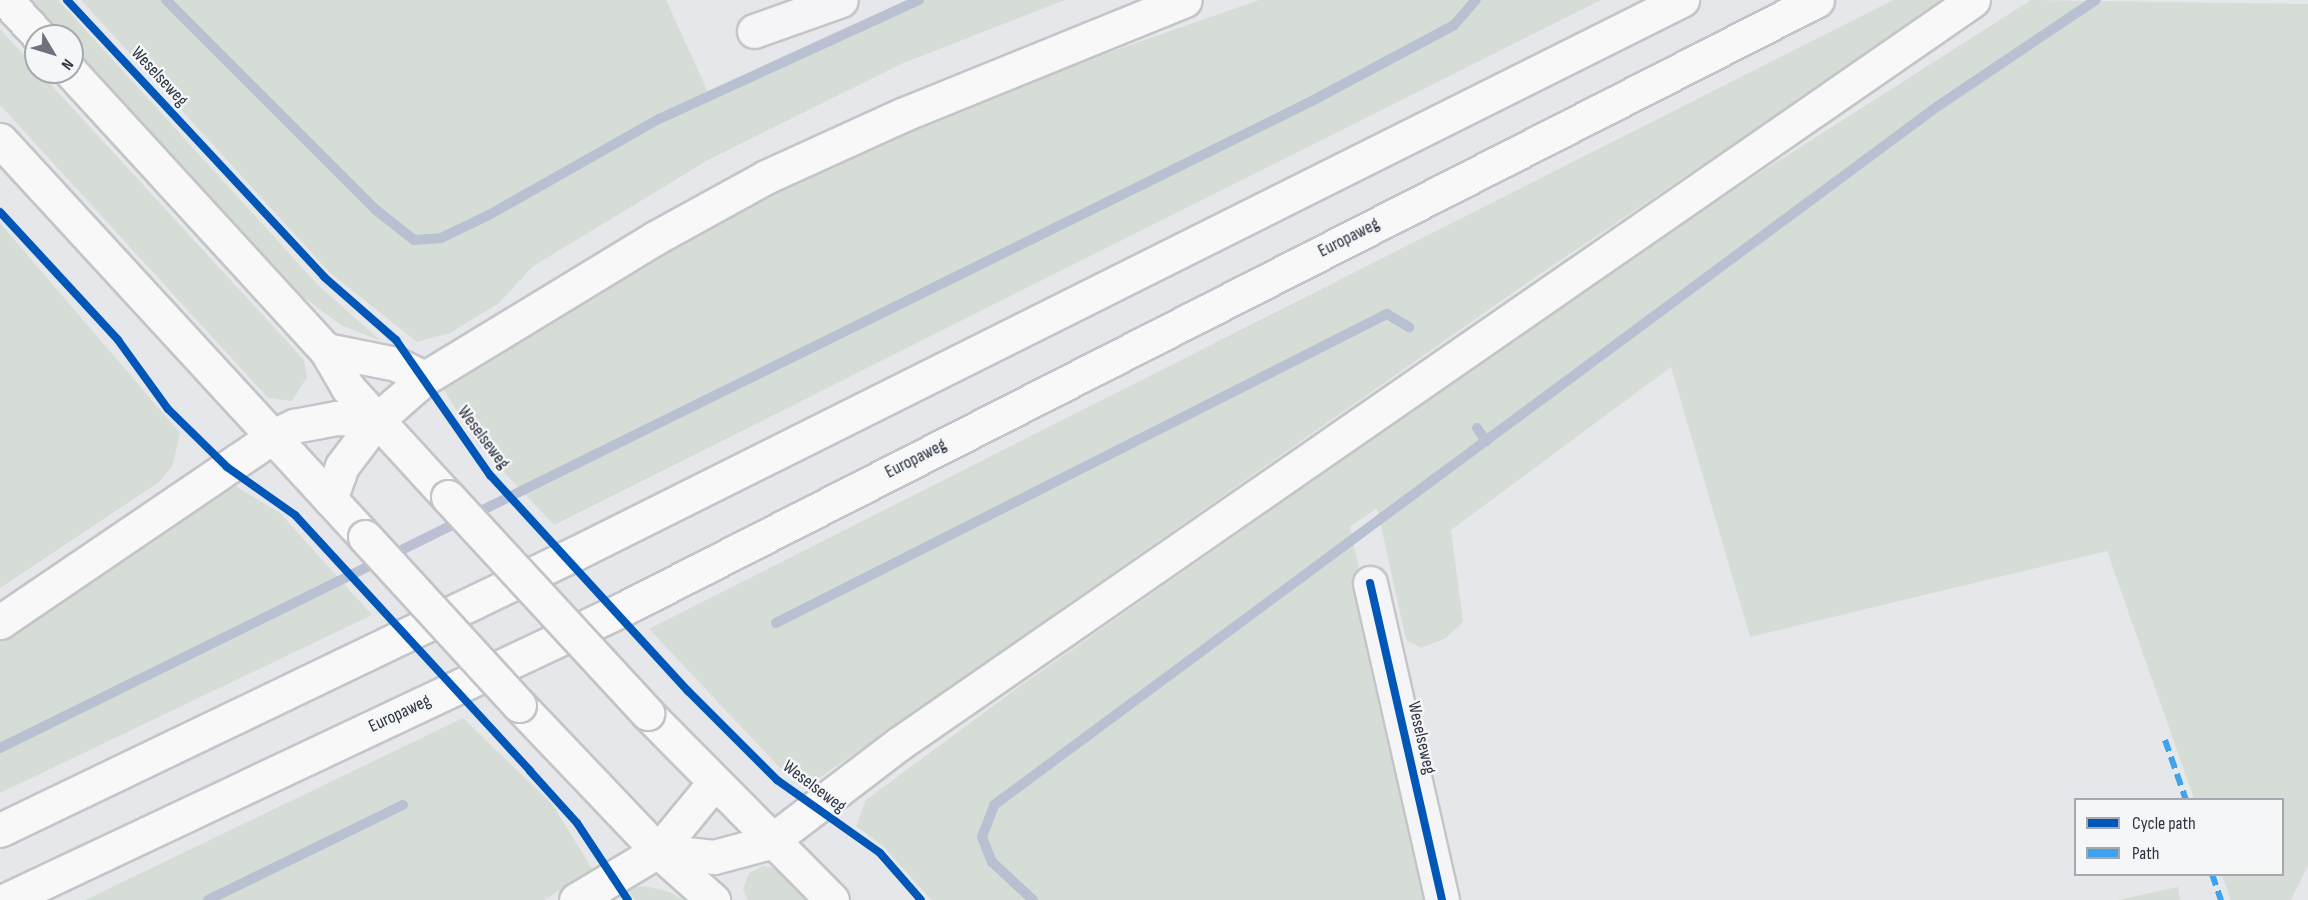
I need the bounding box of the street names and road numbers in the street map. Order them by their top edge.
street label: Weselseweg [126,43,192,111]
street label: Europaweg [1315,213,1383,263]
street label: Weselseweg [452,402,514,474]
street label: Europaweg [882,434,950,484]
street label: Europaweg [366,690,434,738]
street label: Weselseweg [1402,700,1440,776]
street label: Weselseweg [778,756,850,818]

